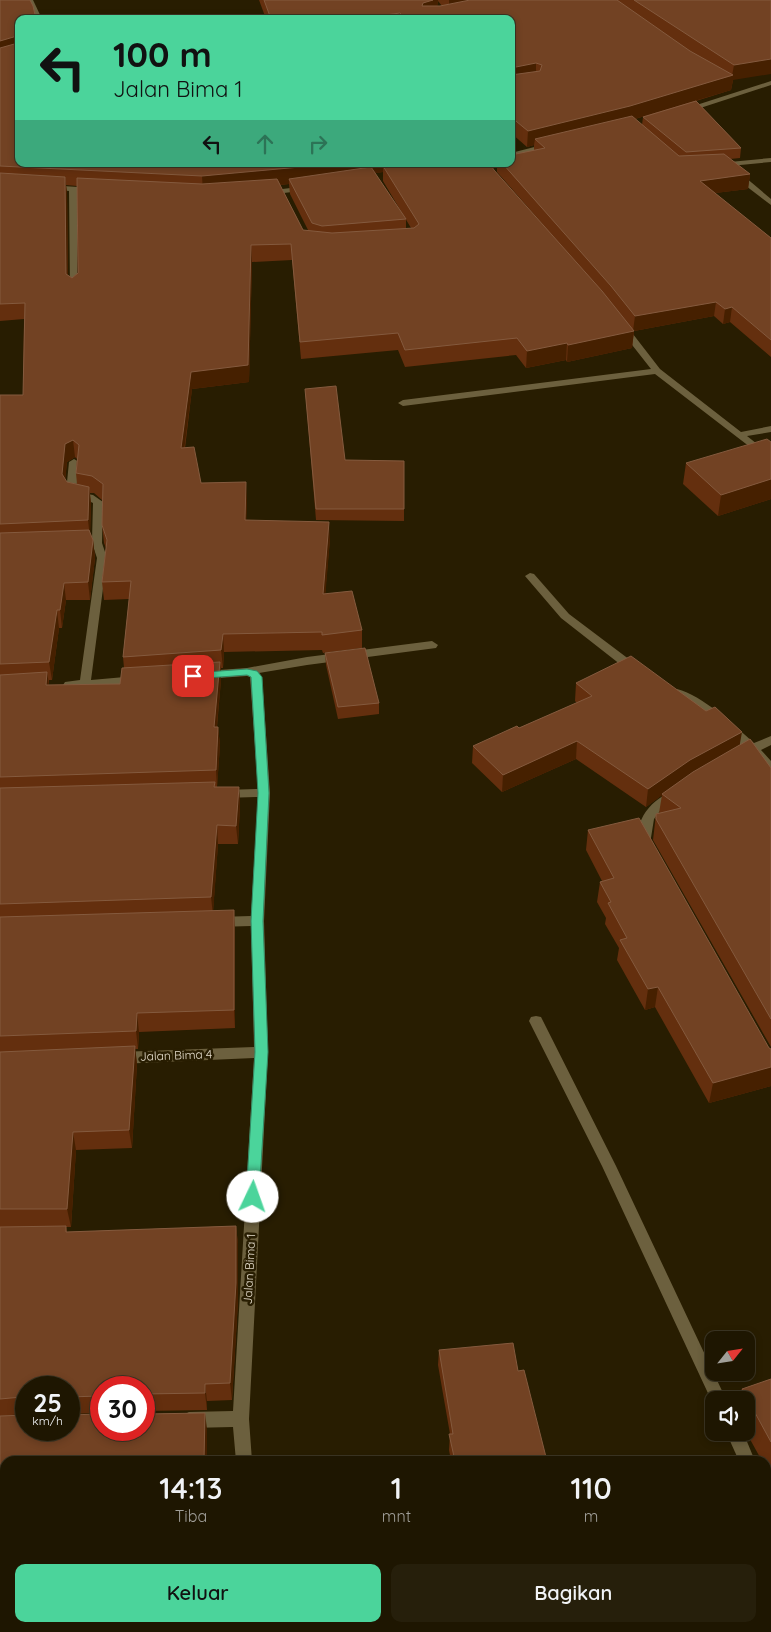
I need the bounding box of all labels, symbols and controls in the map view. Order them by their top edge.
text: 100 m [113,32,212,76]
icon: left [30,35,95,100]
text: Jalan Bima 1 [113,75,243,103]
icon: left [198,130,226,158]
icon: ahead [251,130,279,158]
icon: right [304,130,332,158]
pin [172,655,214,697]
icon: arrive [179,662,207,690]
street label: Jalan Bima 4 [139,1046,213,1064]
position arrow [226,1170,278,1222]
street label: Jalan Bima 1 [240,1233,258,1305]
north arrow [705,1331,755,1381]
map controls [705,1331,755,1441]
speed limit sign: 30 [90,1376,155,1441]
text: 25 [33,1387,62,1418]
button: sound [705,1391,755,1441]
text: km/h [32,1413,63,1428]
text: 14:13 [159,1469,223,1507]
text: 1 [391,1469,402,1507]
text: 110 [570,1469,612,1507]
text: Tiba [175,1506,207,1526]
text: mnt [382,1506,411,1526]
text: m [584,1506,598,1526]
button: Keluar [15,1564,381,1622]
button: Bagikan [391,1564,756,1622]

